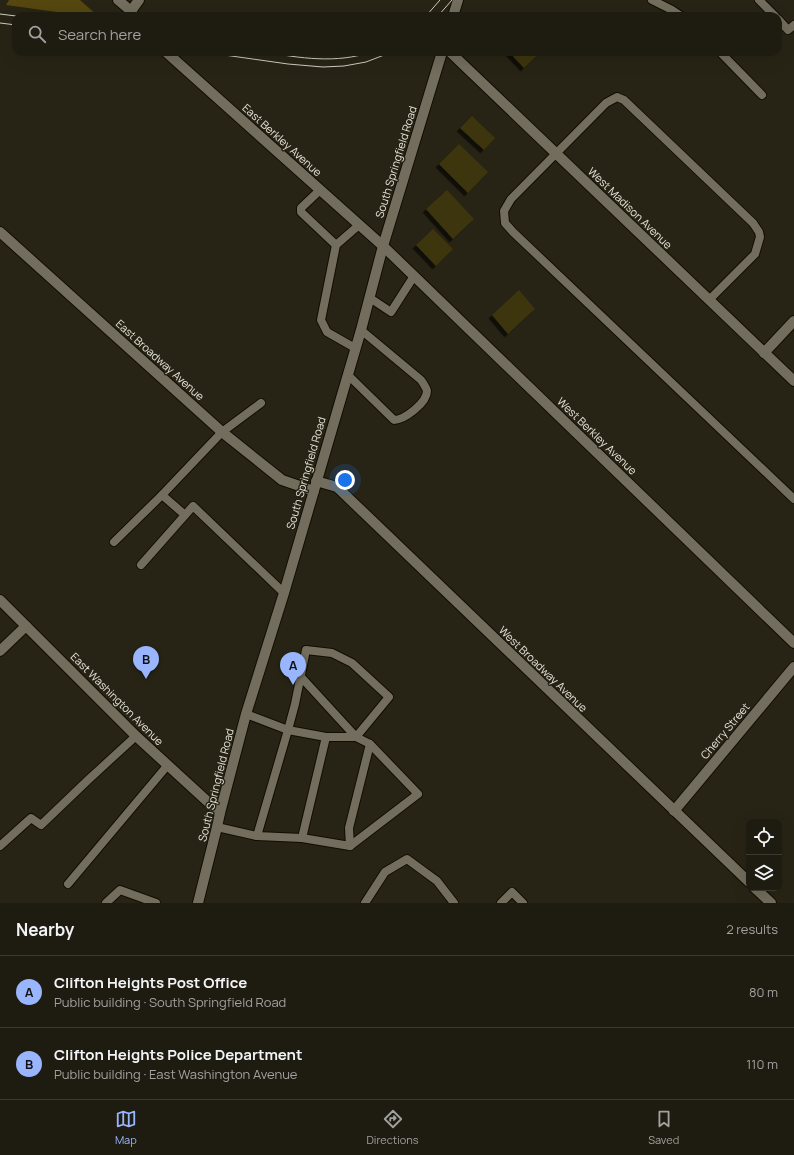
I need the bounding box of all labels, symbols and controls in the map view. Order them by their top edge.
search box [12,12,782,56]
icon: search [26,23,48,45]
text: Search here [58,24,141,45]
street label: East Berkley Avenue [239,100,326,180]
street label: South Springfield Road [371,104,420,220]
street label: West Madison Avenue [585,163,676,252]
street label: East Broadway Avenue [113,316,208,404]
street label: West Berkley Avenue [554,394,641,478]
street label: South Springfield Road [282,415,329,531]
your location [335,470,355,490]
street label: West Broadway Avenue [496,622,591,715]
pin: B [133,646,159,679]
street label: East Washington Avenue [68,649,167,749]
pin: A [280,652,306,685]
street label: Cherry Street [697,699,753,762]
street label: South Springfield Road [194,727,237,843]
map controls [746,819,782,891]
button: locate [746,819,782,855]
button: layers [746,855,782,891]
text: Nearby [16,918,74,941]
text: 2 results [726,920,778,938]
text: Clifton Heights Post Office [54,972,247,993]
text: A [25,983,33,1001]
text: 80 m [749,983,778,1001]
text: Public building · South Springfield Road [54,993,286,1011]
text: Clifton Heights Police Department [54,1044,303,1065]
text: B [25,1055,33,1073]
text: 110 m [746,1055,778,1073]
text: Public building · East Washington Avenue [54,1065,297,1083]
tab: Map [115,1108,137,1147]
tab: Directions [366,1108,419,1147]
tab: Saved [648,1108,679,1147]

